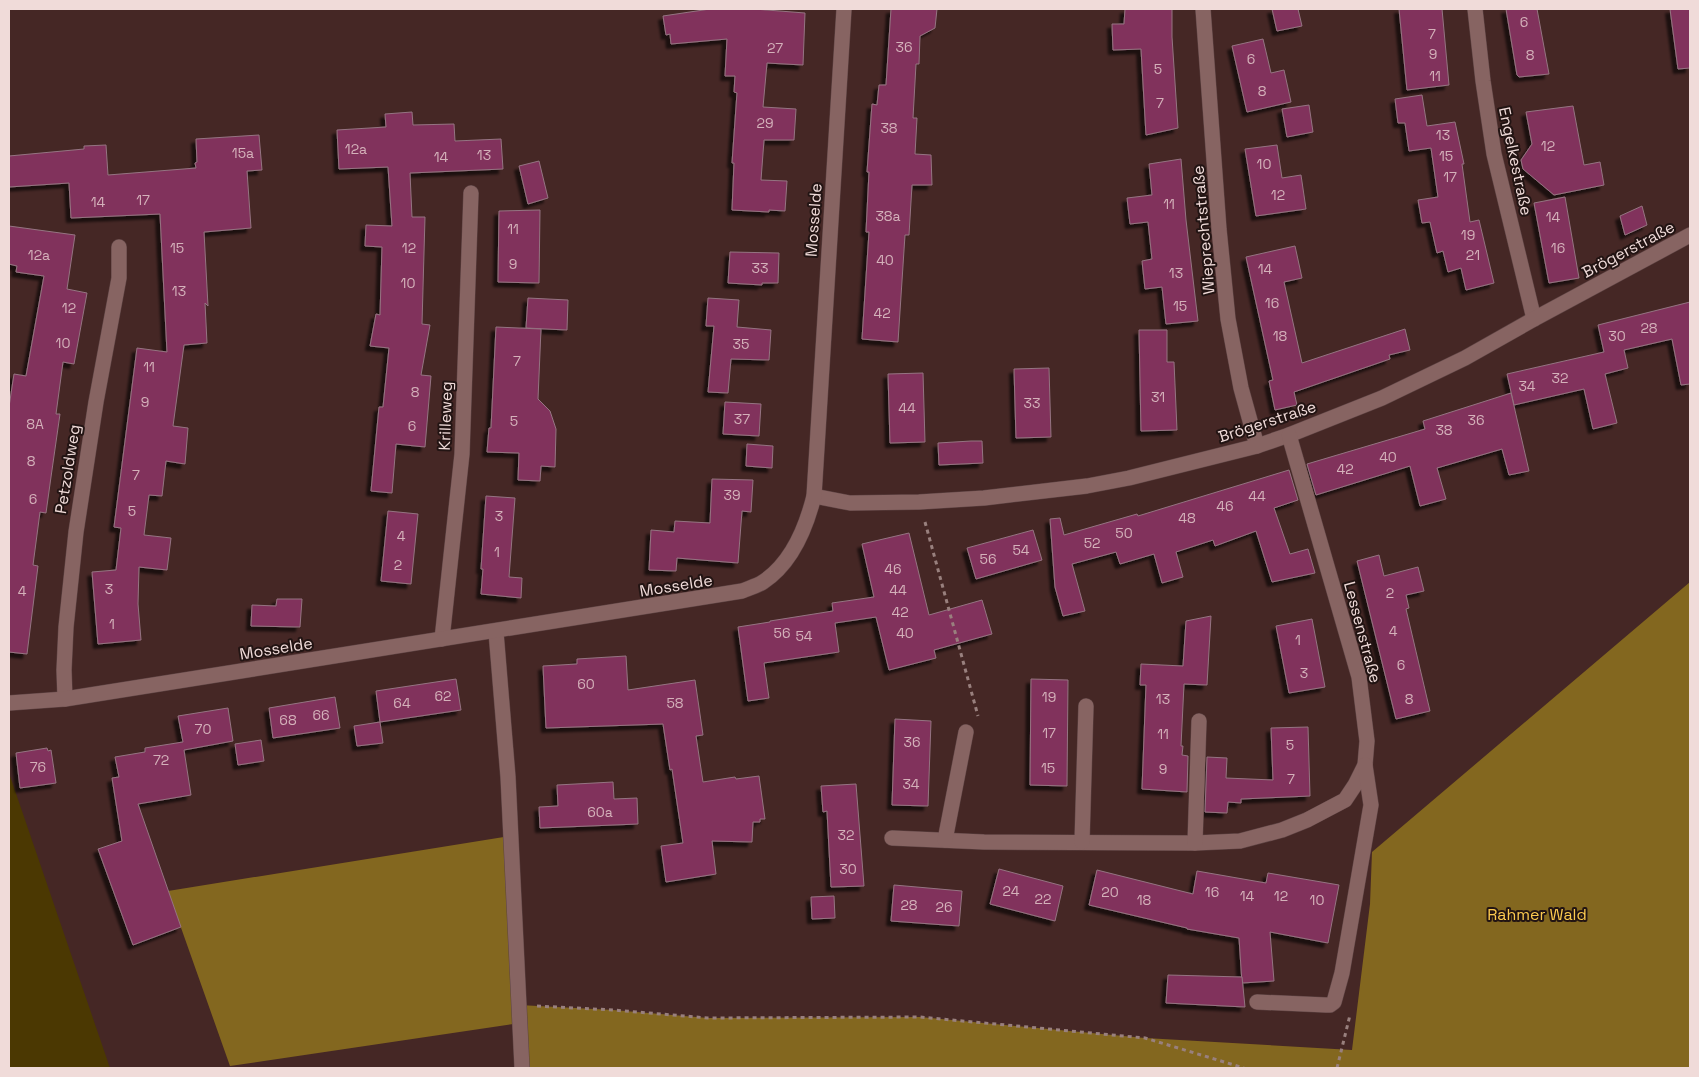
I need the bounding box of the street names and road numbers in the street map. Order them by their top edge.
street label: Engelkestraße [1494,105,1537,217]
street label: Wieprechtstraße [1187,165,1220,295]
street label: Mosselde [800,183,827,258]
street label: Brögerstraße [1578,216,1678,283]
street label: Krilleweg [434,381,457,451]
street label: Brögerstraße [1215,396,1319,447]
street label: Petzoldweg [50,423,85,515]
street label: Mosselde [638,569,714,602]
street label: Lessenstraße [1339,579,1386,685]
street label: Mosselde [238,632,314,665]

